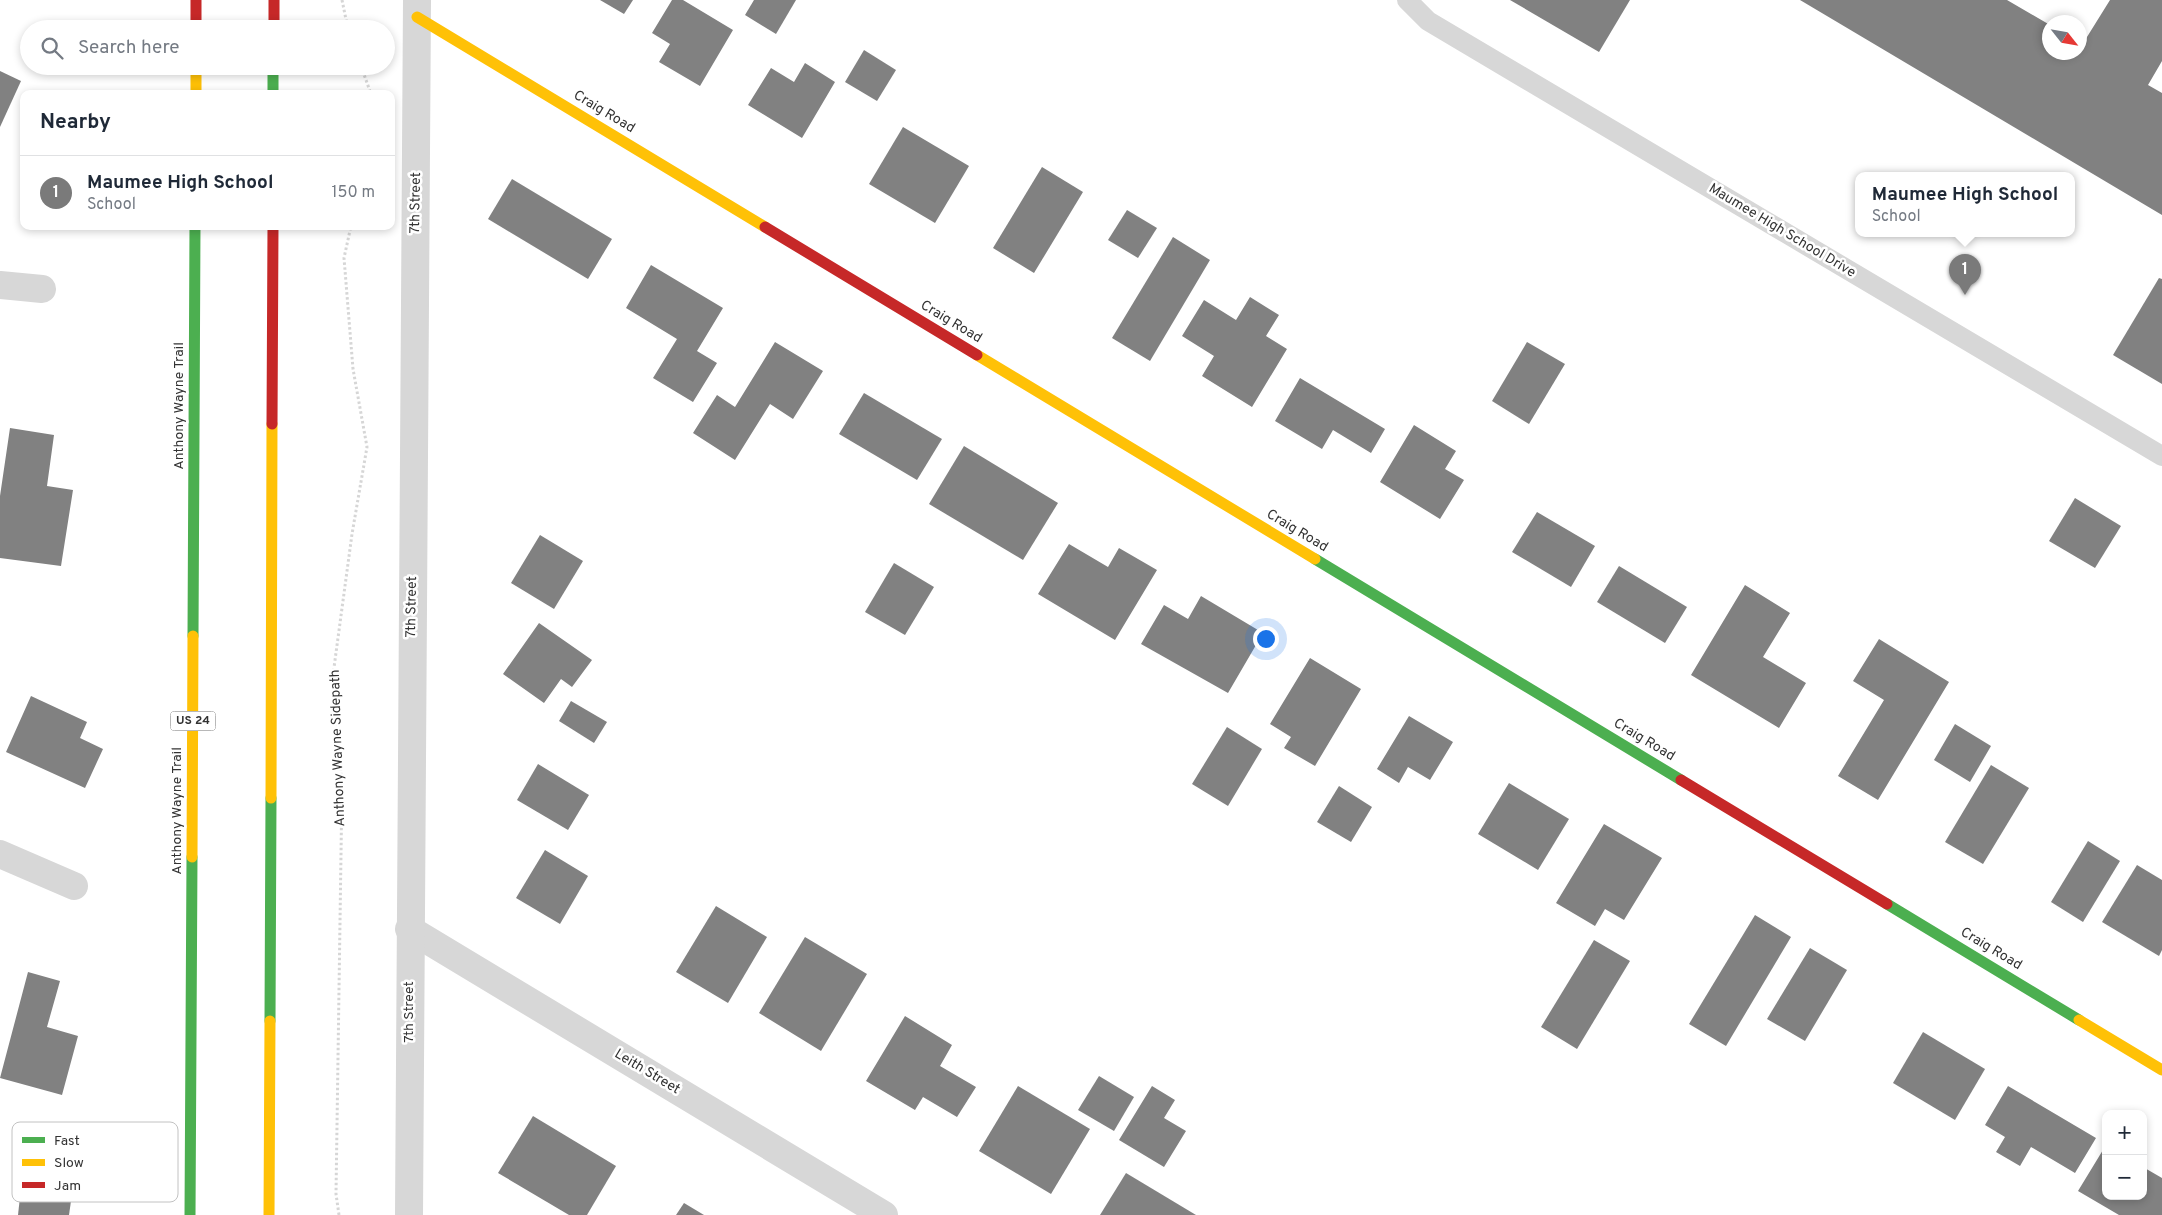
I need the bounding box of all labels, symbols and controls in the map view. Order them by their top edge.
north arrow [2042,15,2087,60]
search box [20,20,395,75]
icon: search [38,34,66,62]
text: Search here [78,36,180,60]
street label: Craig Road [570,87,638,137]
text: Nearby [40,109,111,136]
text: Maumee High School [87,171,273,195]
street label: 7th Street [407,172,425,234]
popup [1855,172,2075,237]
street label: Maumee High School Drive [1705,180,1859,282]
text: 1 [53,183,59,203]
text: 150 m [332,183,375,203]
text: Maumee High School [1872,183,2058,207]
text: School [87,195,136,215]
text: School [1872,207,1921,227]
pin: 1 [1949,254,1981,295]
street label: Craig Road [917,297,985,347]
street label: Anthony Wayne Trail [171,342,188,470]
street label: Craig Road [1263,506,1331,556]
street label: 7th Street [403,576,421,638]
your location [1253,626,1279,652]
street label: Anthony Wayne Sidepath [327,669,349,827]
road number: US 24 [170,711,216,730]
street label: Craig Road [1610,715,1678,765]
street label: Anthony Wayne Trail [169,747,186,875]
street label: Craig Road [1957,924,2025,974]
street label: 7th Street [401,981,418,1043]
street label: Leith Street [611,1046,683,1098]
map controls [2102,1110,2147,1200]
button: + [2102,1110,2147,1155]
legend [12,1122,178,1202]
text: Fast [54,1133,80,1150]
text: Slow [54,1155,84,1172]
button: − [2102,1155,2147,1200]
text: Jam [54,1178,81,1195]

